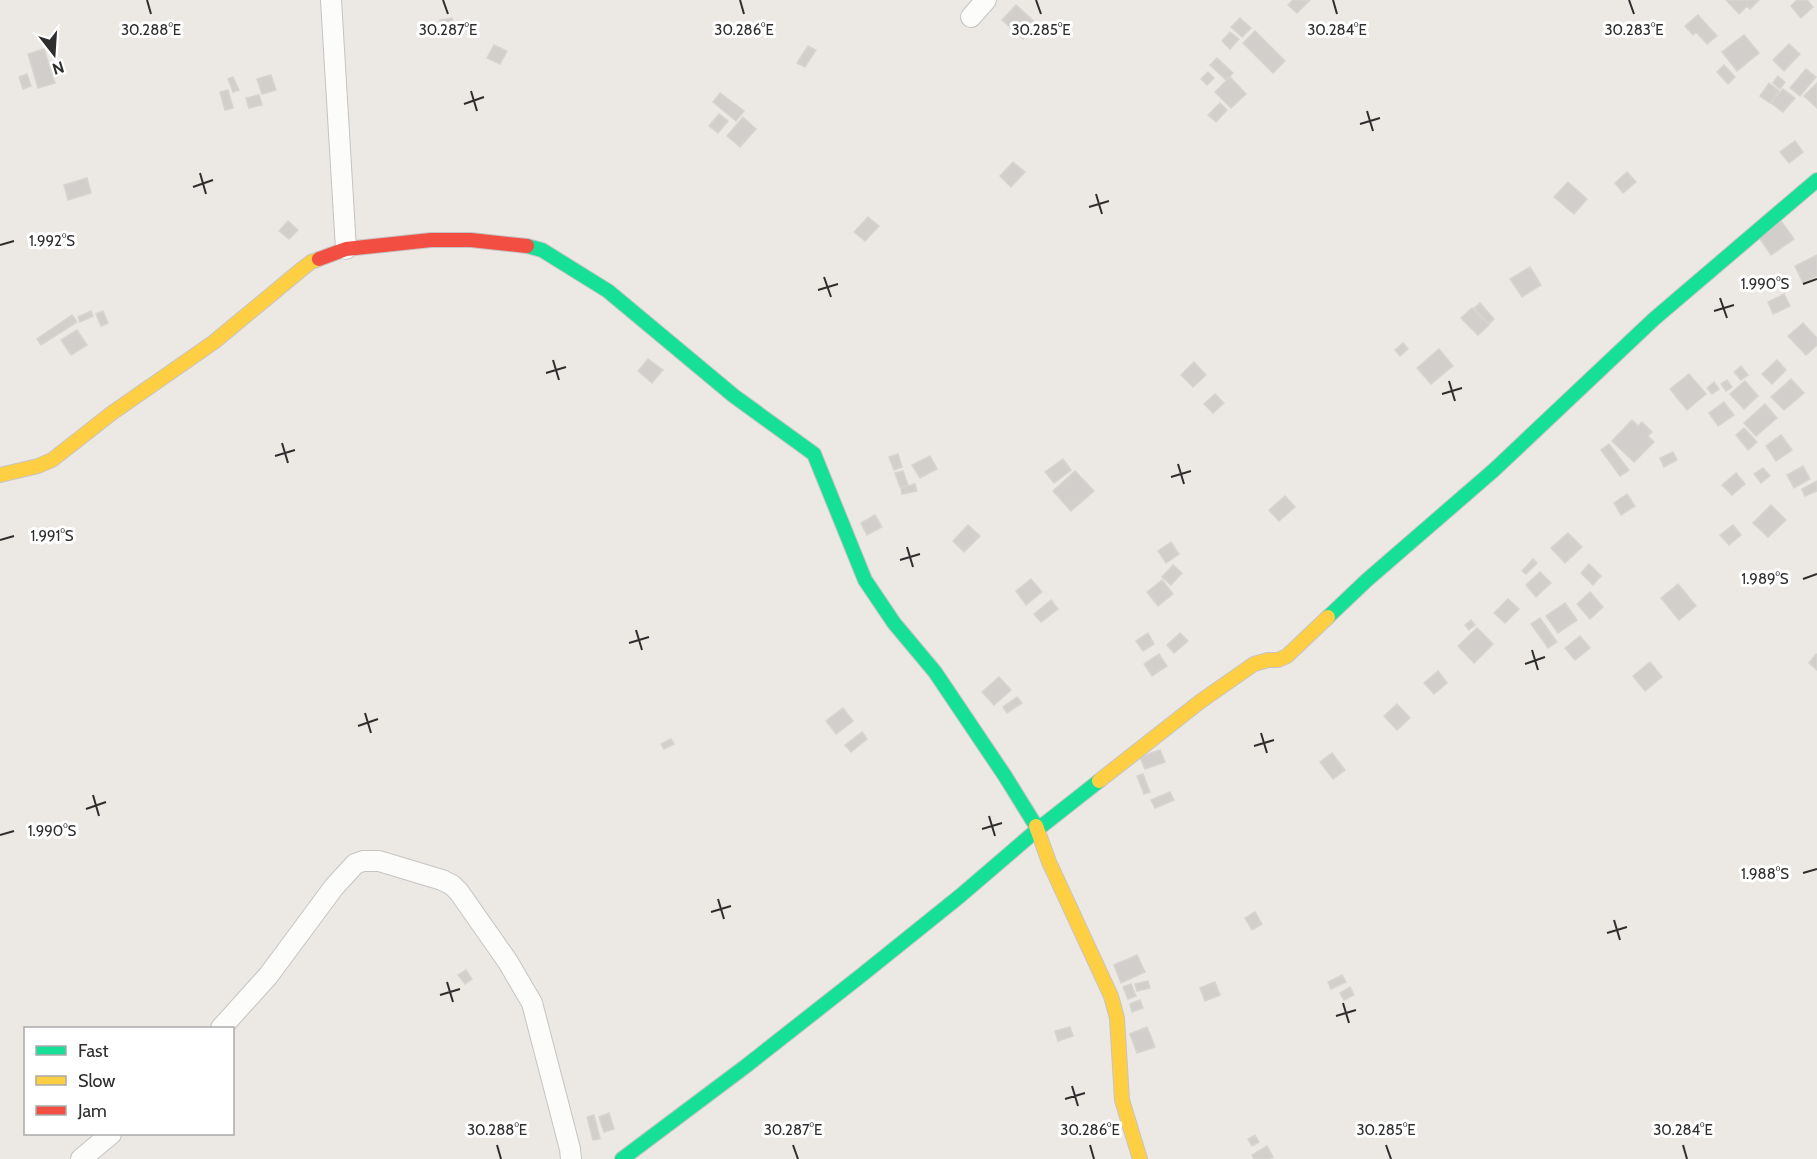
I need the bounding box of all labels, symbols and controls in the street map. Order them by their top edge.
text: 30.288°E [121,21,181,39]
text: 30.287°E [419,21,477,39]
text: 30.286°E [714,21,774,39]
text: 30.285°E [1011,21,1071,39]
text: 30.284°E [1307,21,1367,39]
text: 30.283°E [1604,21,1664,39]
north arrow [24,24,84,84]
text: N [50,57,66,79]
text: 1.992°S [29,232,75,250]
text: 1.990°S [1741,275,1790,293]
text: 1.991°S [30,527,74,545]
text: 1.989°S [1741,570,1789,588]
text: 1.990°S [28,822,77,840]
text: 1.988°S [1741,865,1789,883]
legend [24,1027,234,1135]
text: Fast [78,1040,109,1062]
text: Slow [78,1070,115,1092]
text: Jam [77,1100,107,1122]
text: 30.288°E [467,1121,527,1139]
text: 30.287°E [764,1121,822,1139]
text: 30.286°E [1060,1121,1120,1139]
text: 30.285°E [1356,1121,1416,1139]
text: 30.284°E [1653,1121,1713,1139]

